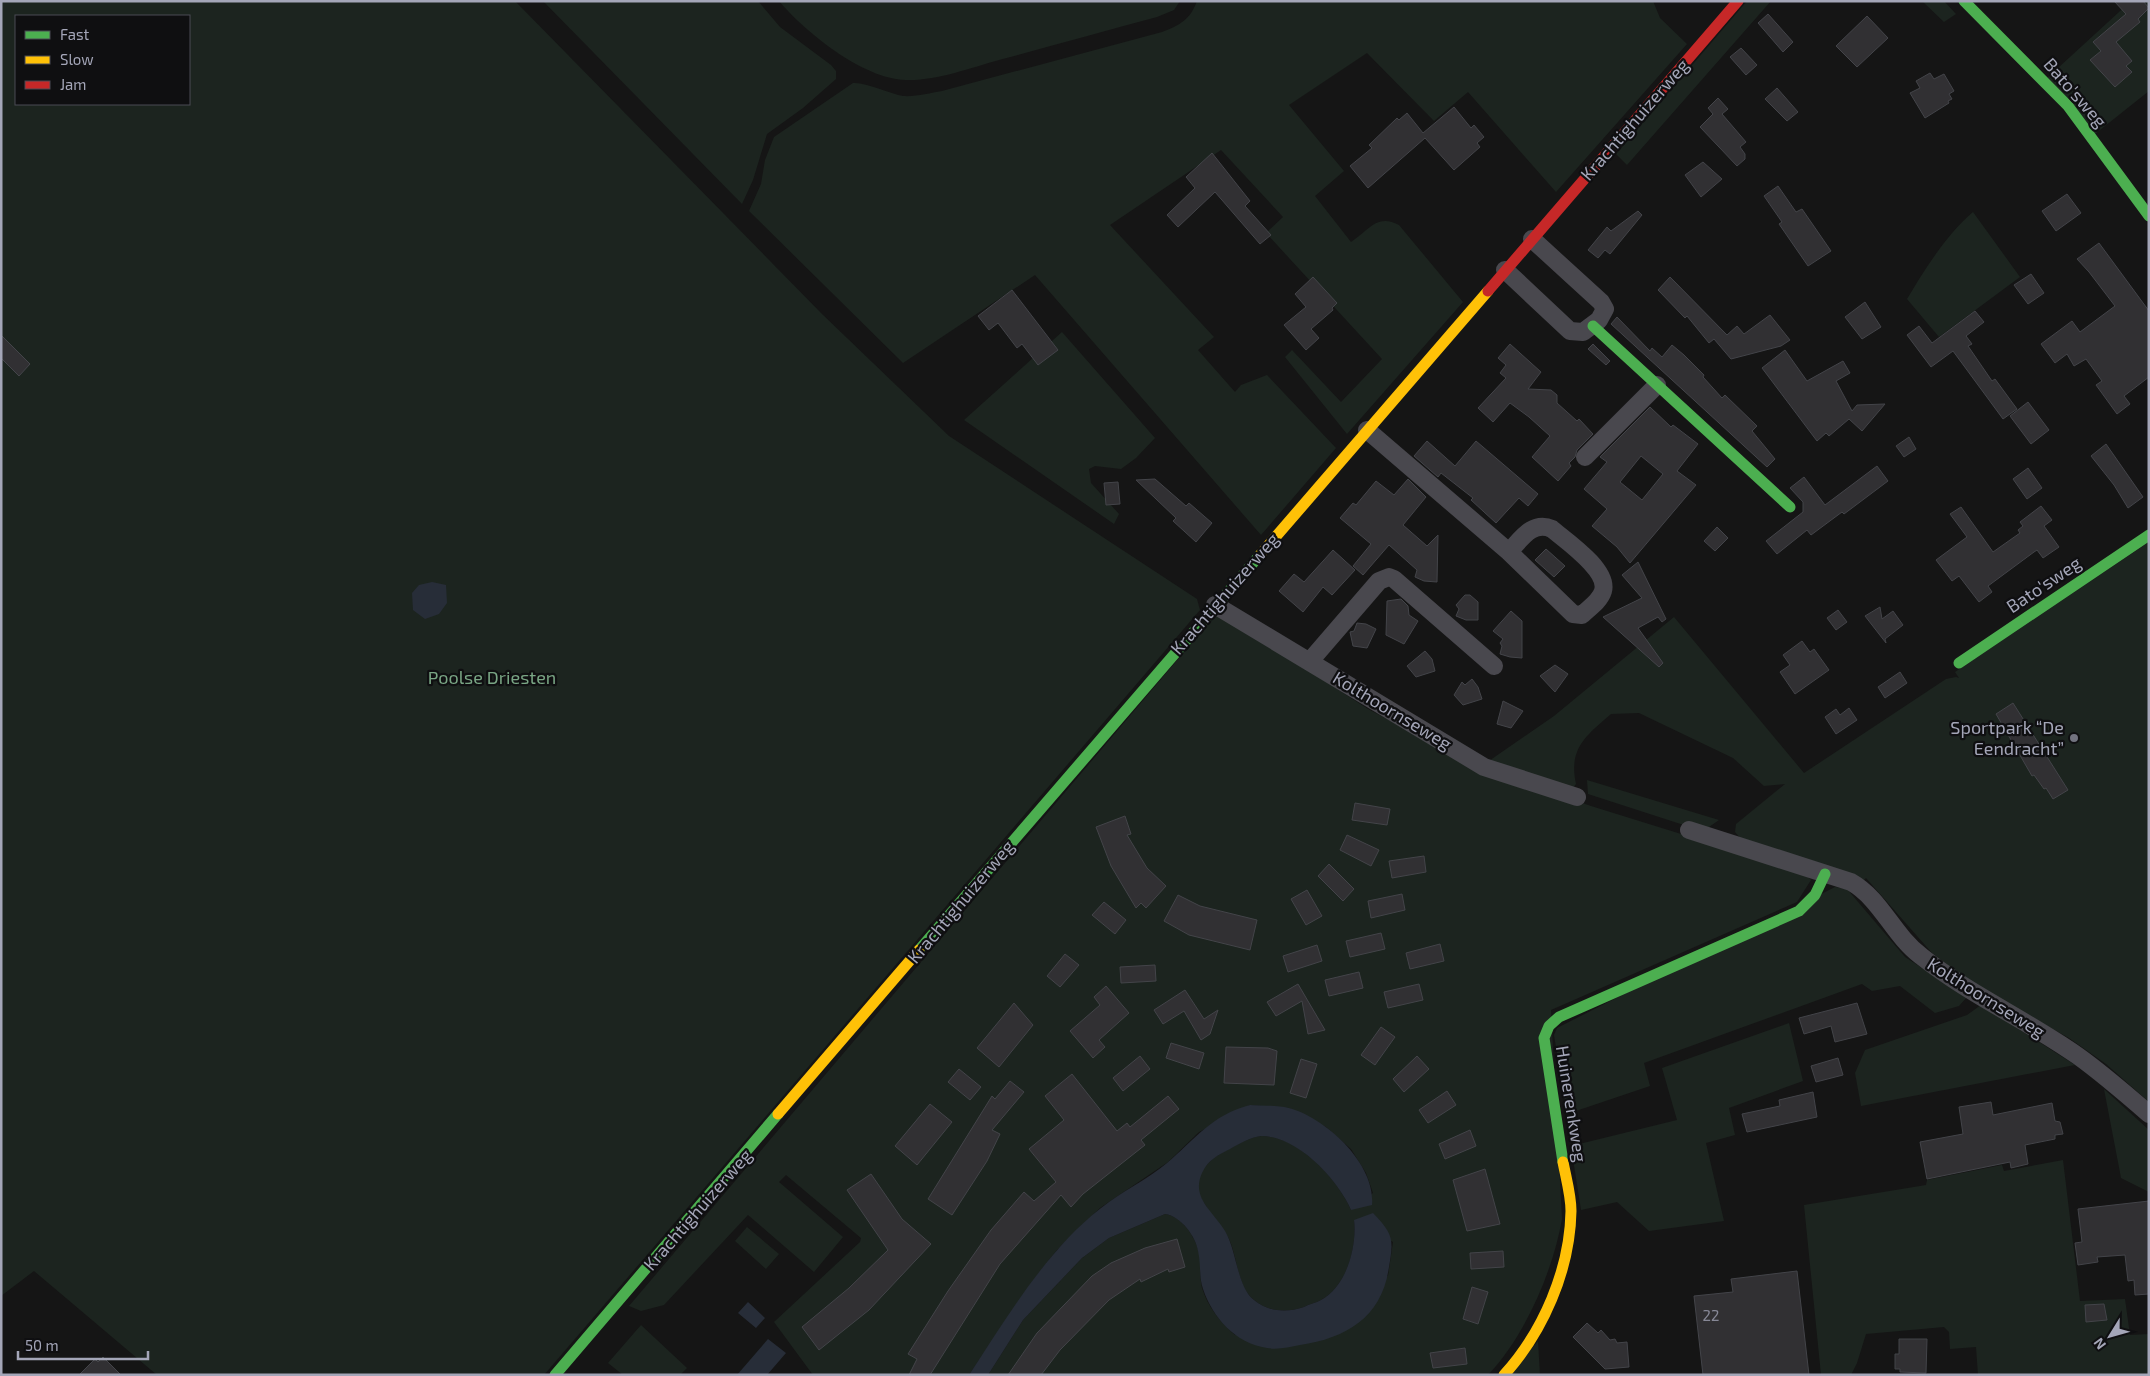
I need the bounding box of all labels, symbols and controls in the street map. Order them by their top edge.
legend [15,15,190,105]
text: Fast [60,25,90,43]
text: Slow [60,50,94,68]
street label: Bato'sweg [2040,53,2112,132]
street label: Krachtighuizerweg [1575,54,1693,185]
text: Jam [60,75,86,93]
street label: Krachtighuizerweg [1165,528,1283,659]
street label: Bato'sweg [2002,551,2085,617]
park label: Poolse Driesten [428,666,556,688]
street label: Kolthoornseweg [1329,666,1456,754]
place label: Sportpark “De Eendracht” [1950,716,2064,759]
marker: Sportpark “De Eendracht” [2068,732,2080,744]
street label: Krachtighuizerweg [902,835,1018,967]
street label: Kolthoornseweg [1924,952,2049,1042]
street label: Huinerenkweg [1552,1044,1592,1164]
street label: Krachtighuizerweg [638,1144,756,1275]
house number: 22 [1703,1306,1719,1324]
north arrow [2085,1311,2135,1361]
scale bar [18,1328,148,1360]
text: N [2089,1335,2109,1353]
text: 50 m [25,1336,59,1354]

